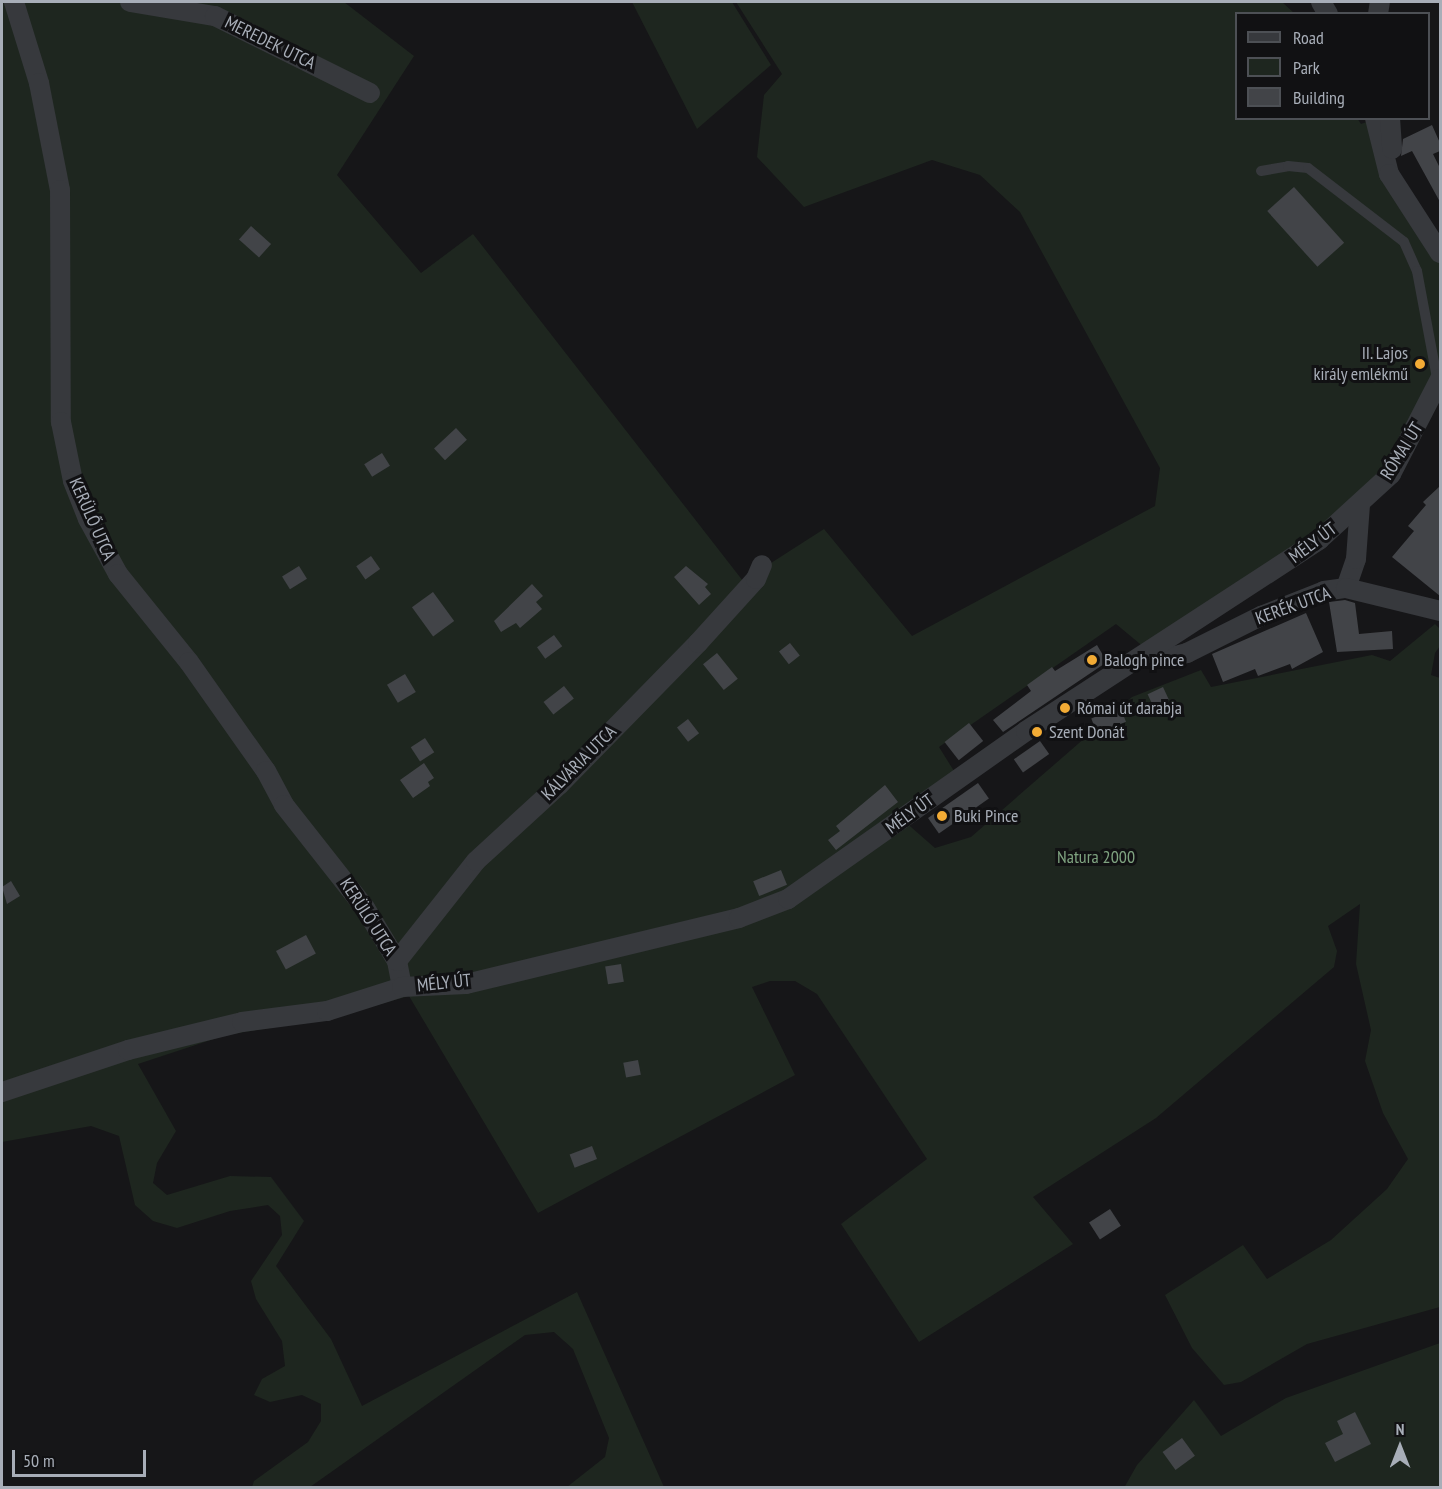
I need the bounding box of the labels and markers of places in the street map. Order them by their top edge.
place label: II. Lajos király emlékmű [1313,343,1408,386]
marker: II. Lajos király emlékmű [1413,357,1427,371]
place label: Balogh pince [1104,649,1184,671]
marker: Balogh pince [1085,653,1099,667]
place label: Római út darabja [1077,697,1182,719]
marker: Római út darabja [1058,701,1072,715]
place label: Szent Donát [1049,721,1124,743]
marker: Szent Donát [1030,725,1044,739]
place label: Buki Pince [954,805,1018,827]
marker: Buki Pince [935,809,949,823]

